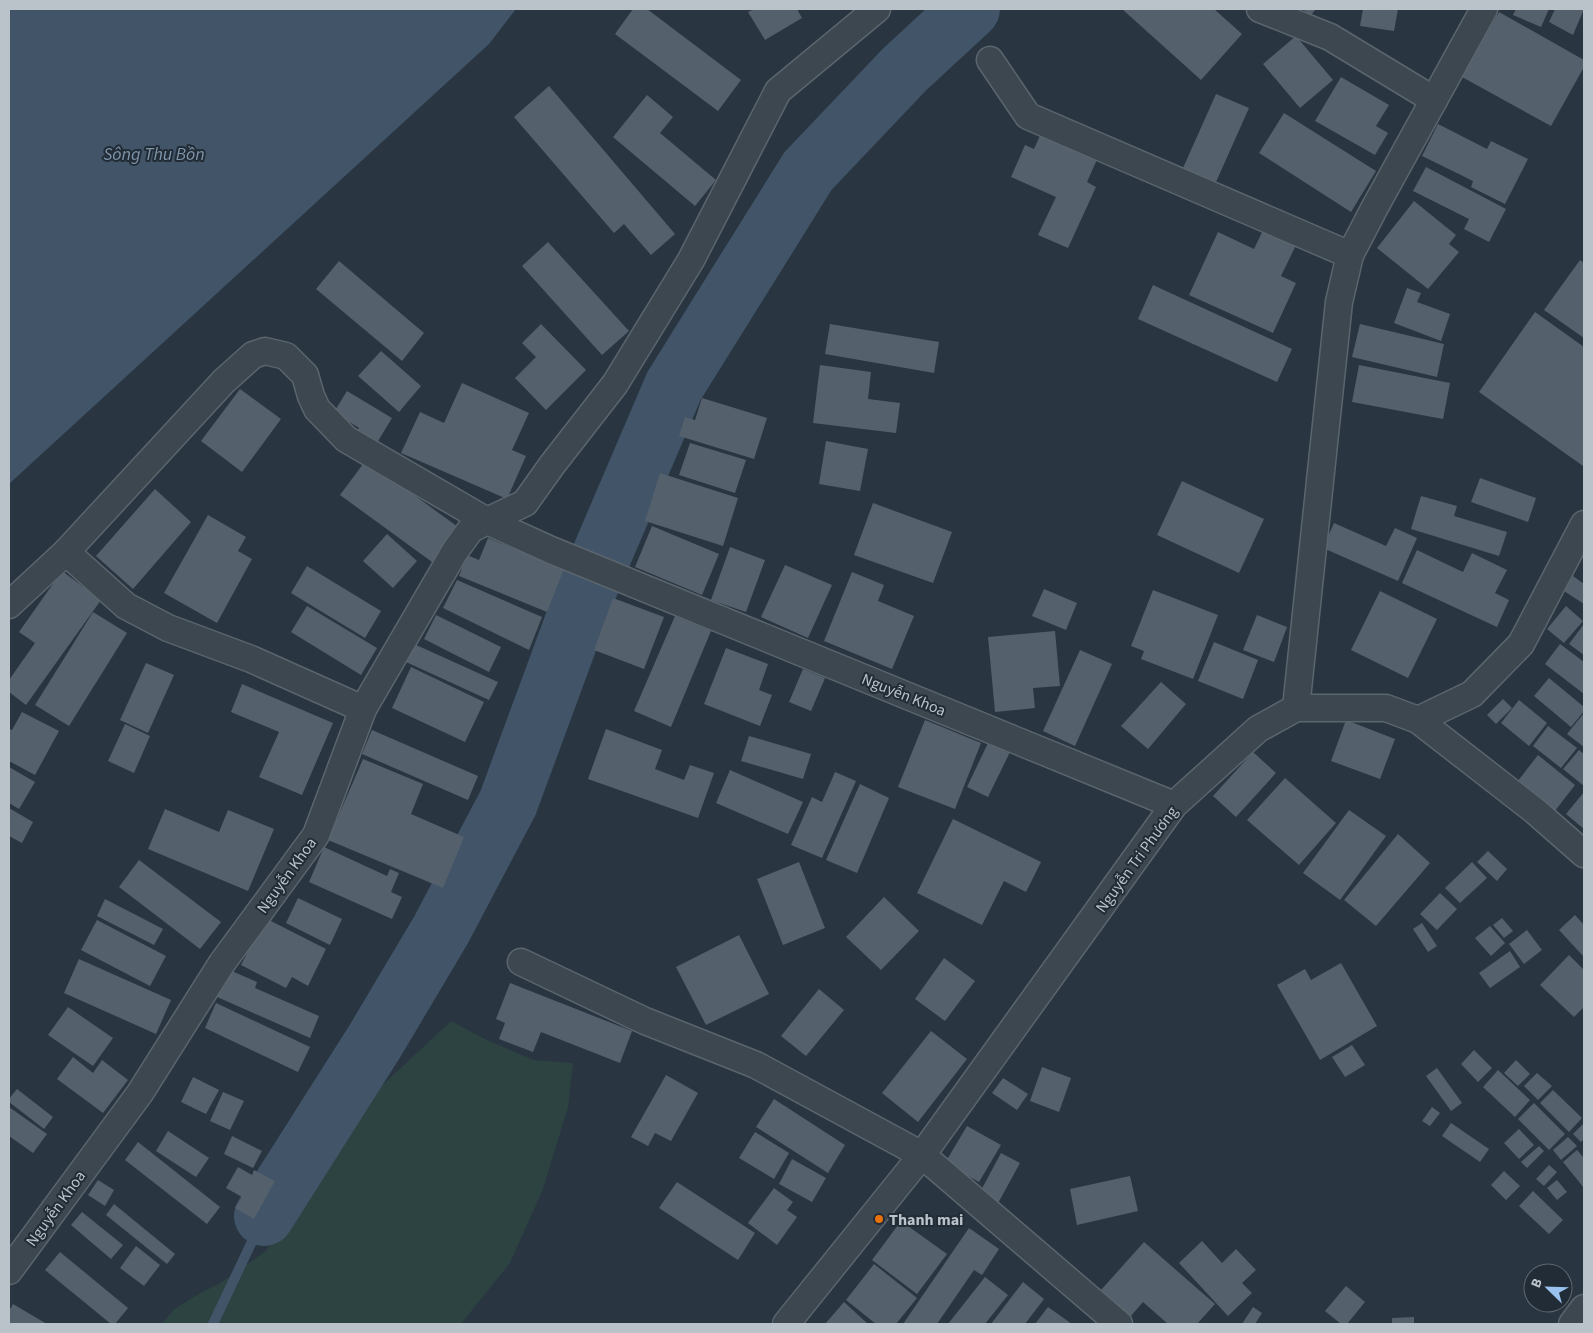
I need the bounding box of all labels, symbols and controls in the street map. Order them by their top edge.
water label: Sông Thu Bồn [103,142,205,167]
street label: Nguyễn Khoa [858,668,949,722]
street label: Nguyễn Tri Phương [1091,802,1183,917]
street label: Nguyễn Khoa [252,833,322,918]
street label: Nguyễn Khoa [21,1166,91,1251]
place label: Thanh mai [889,1209,964,1231]
marker: Thanh mai [873,1213,885,1225]
north arrow [1523,1263,1573,1313]
text: B [1526,1275,1548,1291]

